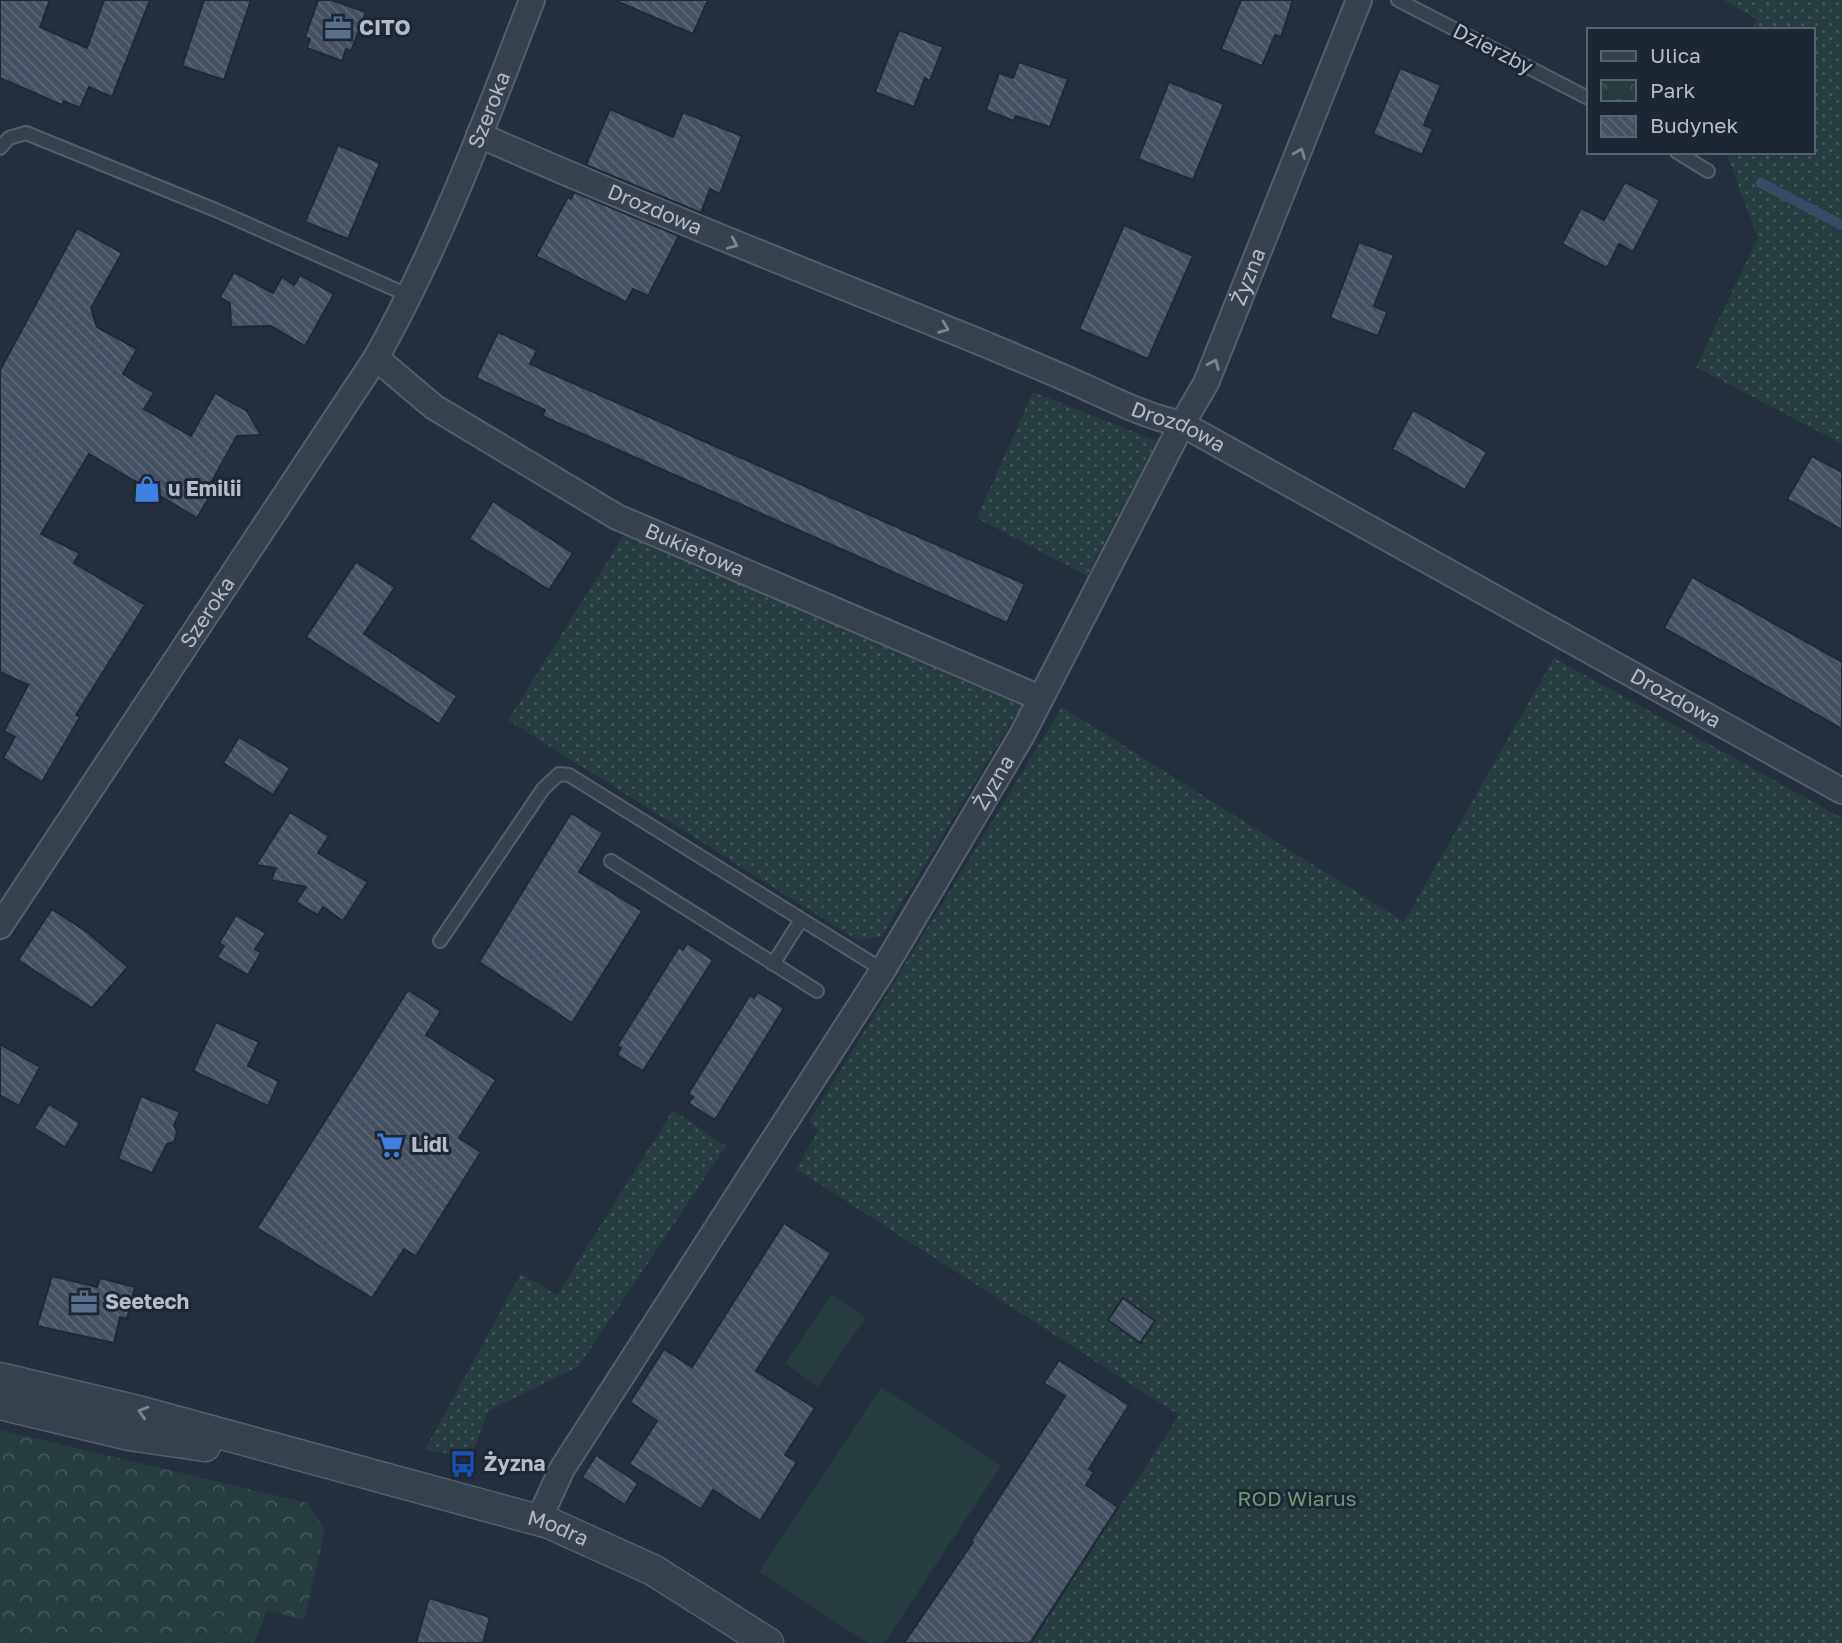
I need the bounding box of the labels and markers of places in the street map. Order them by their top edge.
office icon: CITO [323,13,353,43]
place label: CITO [359,14,411,40]
shop icon: u Emilii [132,474,162,504]
place label: u Emilii [168,475,242,501]
supermarket icon: Lidl [375,1130,405,1160]
place label: Lidl [411,1131,449,1157]
office icon: Seetech [69,1287,99,1317]
place label: Seetech [105,1288,189,1314]
bus stop icon: Żyzna [448,1449,478,1479]
place label: Żyzna [484,1450,546,1476]

